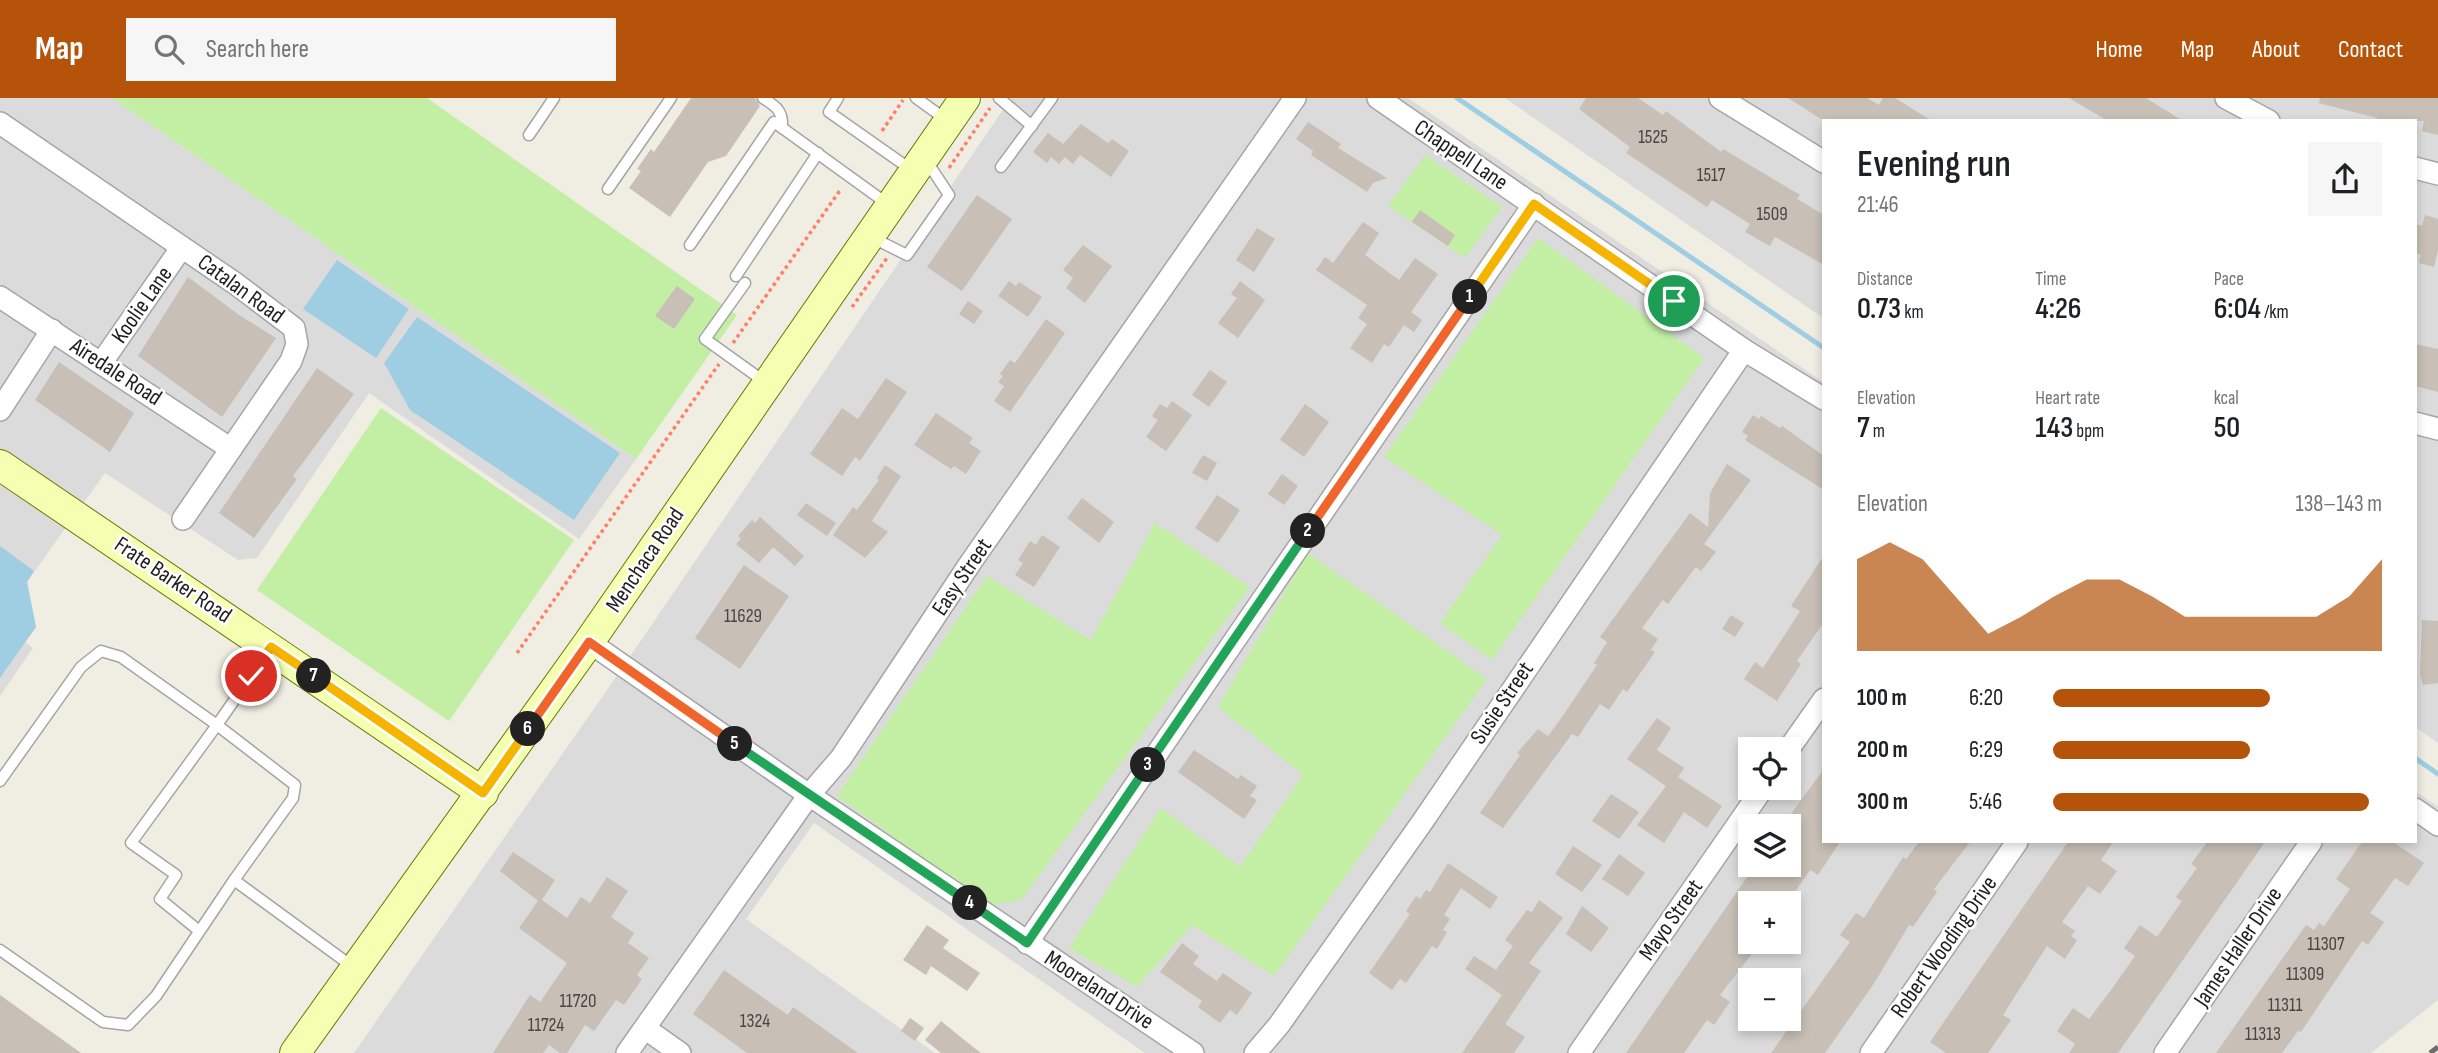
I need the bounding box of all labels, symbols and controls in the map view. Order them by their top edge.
search box [126,18,616,81]
text: Map [35,29,84,69]
icon: search [150,30,188,68]
text: Search here [206,34,309,65]
text: Home [2095,35,2143,64]
text: Map [2181,35,2214,64]
text: About [2252,35,2300,64]
text: Contact [2338,35,2403,64]
street label: Chappell Lane [1409,114,1513,196]
house number: 1525 [1638,126,1668,149]
text: Evening run [1857,142,2011,187]
button: share [2308,142,2382,216]
house number: 1517 [1697,164,1726,187]
text: 21:46 [1857,191,1899,219]
house number: 1509 [1756,203,1788,226]
street label: Catalan Road [192,248,290,330]
street label: Koolie Lane [105,261,179,349]
text: Distance [1857,268,1913,291]
text: Time [2035,268,2066,291]
text: Pace [2214,268,2244,291]
pin [1644,271,1704,331]
pin: 1 [1452,280,1488,314]
icon: arrive [1655,282,1693,320]
text: 1 [1466,285,1473,308]
text: 0.73 [1857,291,1901,327]
text: 4:26 [2035,291,2082,327]
text: 6:04 [2214,291,2261,327]
text: km [1901,301,1924,324]
text: /km [2261,301,2289,324]
street label: Airedale Road [64,332,167,412]
text: Elevation [1857,387,1916,410]
text: Heart rate [2035,387,2100,410]
text: kcal [2214,387,2239,410]
text: 7 [1857,410,1870,446]
text: 143 [2035,410,2073,446]
text: 50 [2214,410,2240,446]
text: m [1870,420,1885,443]
text: bpm [2073,420,2104,443]
text: Elevation [1857,490,1928,518]
text: 138–143 m [2296,490,2382,518]
street label: Menchaca Road [600,502,690,618]
pin: 2 [1290,514,1326,548]
text: 2 [1303,519,1312,542]
street label: Frate Barker Road [109,530,237,630]
street label: Easy Street [926,533,998,621]
house number: 11629 [724,605,762,628]
pin [221,646,281,706]
street label: Susie Street [1464,656,1540,750]
icon: check [232,657,270,695]
pin: 7 [296,658,332,694]
text: 7 [309,664,318,687]
text: 100 m [1857,684,1907,712]
text: 6:20 [1969,684,2003,712]
pin: 6 [510,712,546,746]
text: 6 [523,717,532,740]
pin: 5 [718,726,752,762]
text: 5 [730,732,739,755]
text: 200 m [1857,736,1908,764]
text: 6:29 [1969,736,2003,764]
map controls [1738,737,1801,1031]
button: locate [1738,737,1801,800]
pin: 3 [1130,748,1166,782]
text: 3 [1143,753,1152,776]
text: 300 m [1857,788,1908,816]
text: 5:46 [1969,788,2002,816]
button: layers [1738,814,1801,877]
street label: Robert Wooding Drive [1885,871,2003,1023]
street label: Mayo Street [1633,874,1709,966]
street label: James Haller Drive [2187,882,2288,1013]
pin: 4 [953,886,988,920]
text: 4 [965,891,974,914]
button: + [1738,891,1801,954]
house number: 11307 [2307,933,2345,956]
street label: Mooreland Drive [1039,944,1159,1036]
house number: 11309 [2286,963,2324,986]
button: − [1738,968,1801,1031]
house number: 11720 [559,990,597,1013]
house number: 11311 [2268,994,2303,1017]
house number: 1324 [740,1010,770,1033]
house number: 11724 [528,1014,564,1037]
house number: 11313 [2245,1023,2281,1046]

